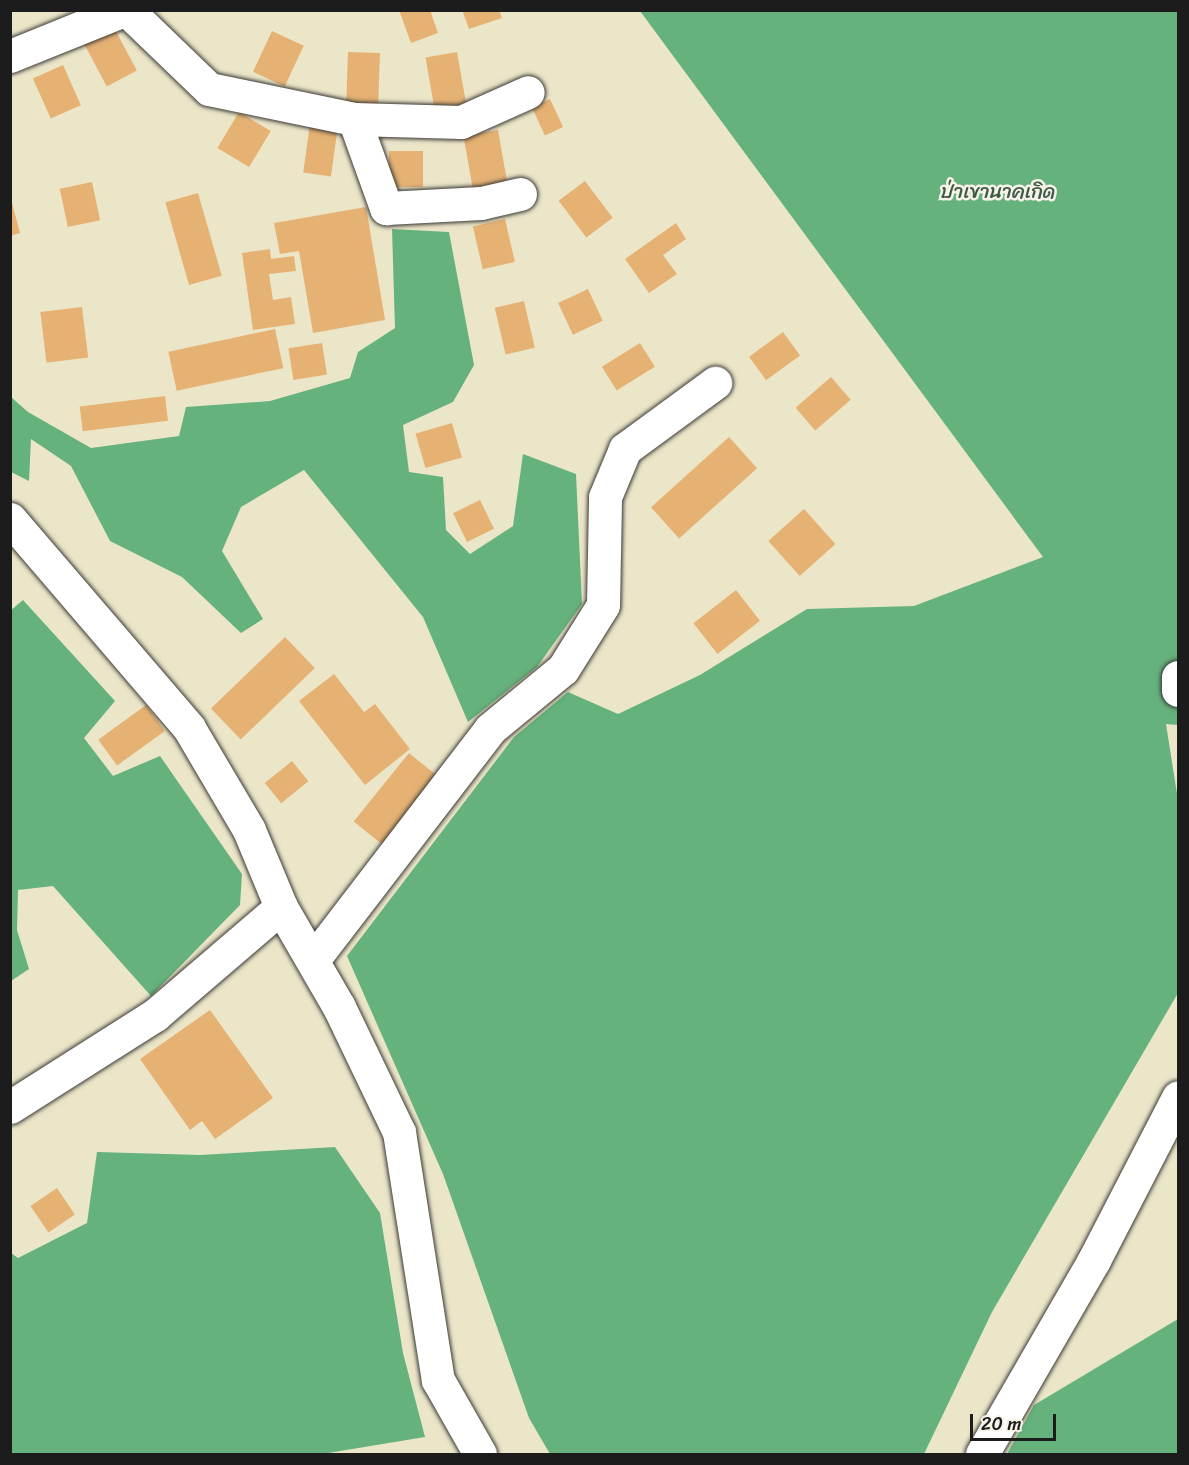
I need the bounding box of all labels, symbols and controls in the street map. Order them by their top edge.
park label: ป่าเขานาคเกิด [941,179,1055,203]
scale bar [973,1402,1058,1440]
text: 20 m [981,1408,1021,1440]

